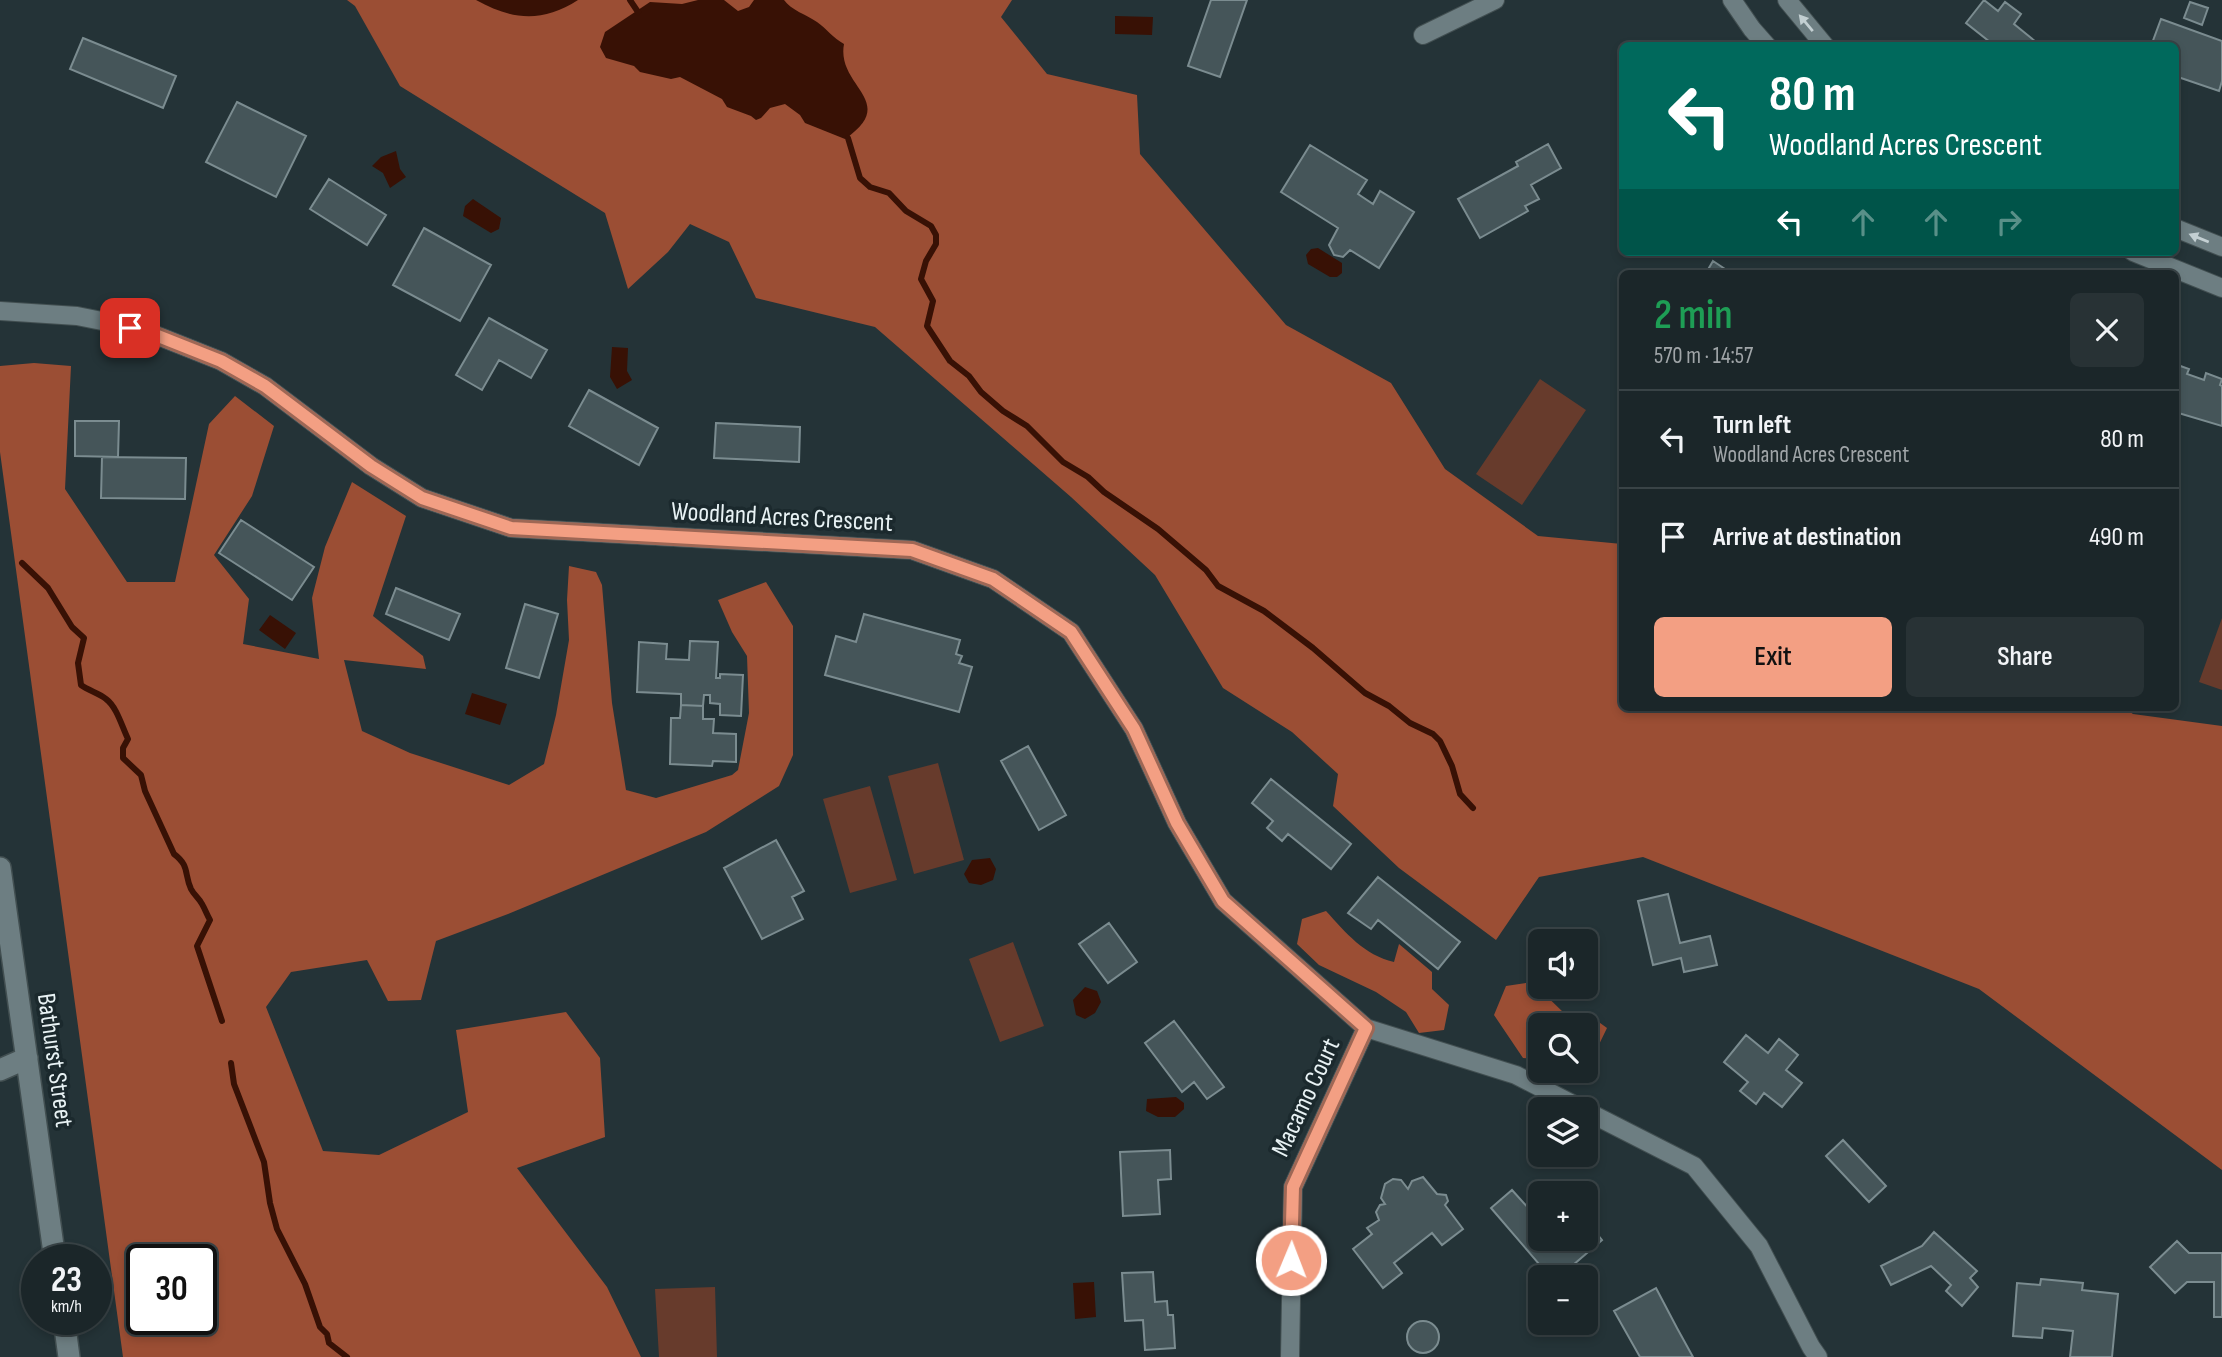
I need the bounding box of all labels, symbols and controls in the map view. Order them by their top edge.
one-way arrow [1798,14,1813,32]
text: 80 m [1769,66,1856,125]
icon: left [1654,70,1745,161]
text: Woodland Acres Crescent [1769,126,2042,165]
icon: left [1771,203,1809,241]
icon: ahead [1844,203,1882,241]
icon: ahead [1917,203,1955,241]
icon: right [1990,203,2028,241]
one-way arrow [2188,232,2209,243]
text: 2 min [1654,290,1733,341]
button: close [2070,293,2144,367]
pin [100,298,160,358]
icon: arrive [111,309,149,347]
text: 570 m · 14:57 [1654,342,1753,370]
text: Turn left [1713,410,1791,441]
icon: left [1654,420,1692,458]
text: 80 m [2100,424,2144,455]
text: Woodland Acres Crescent [1713,441,1909,469]
street label: Woodland Acres Crescent [670,496,894,539]
icon: arrive [1654,518,1692,556]
text: Arrive at destination [1713,522,1901,553]
text: 490 m [2089,522,2144,553]
button: Exit [1654,617,1892,697]
button: Share [1906,617,2144,697]
map controls [1528,929,1598,1335]
button: sound [1528,929,1598,999]
street label: Bathurst Street [30,991,79,1129]
button: search [1528,1013,1598,1083]
street label: Macamo Court [1265,1034,1347,1162]
button: layers [1528,1097,1598,1167]
button: + [1528,1181,1598,1251]
position arrow [1254,1223,1328,1297]
speed limit sign: 30 [126,1244,217,1335]
text: 23 [51,1259,82,1302]
button: − [1528,1265,1598,1335]
text: km/h [51,1296,82,1317]

